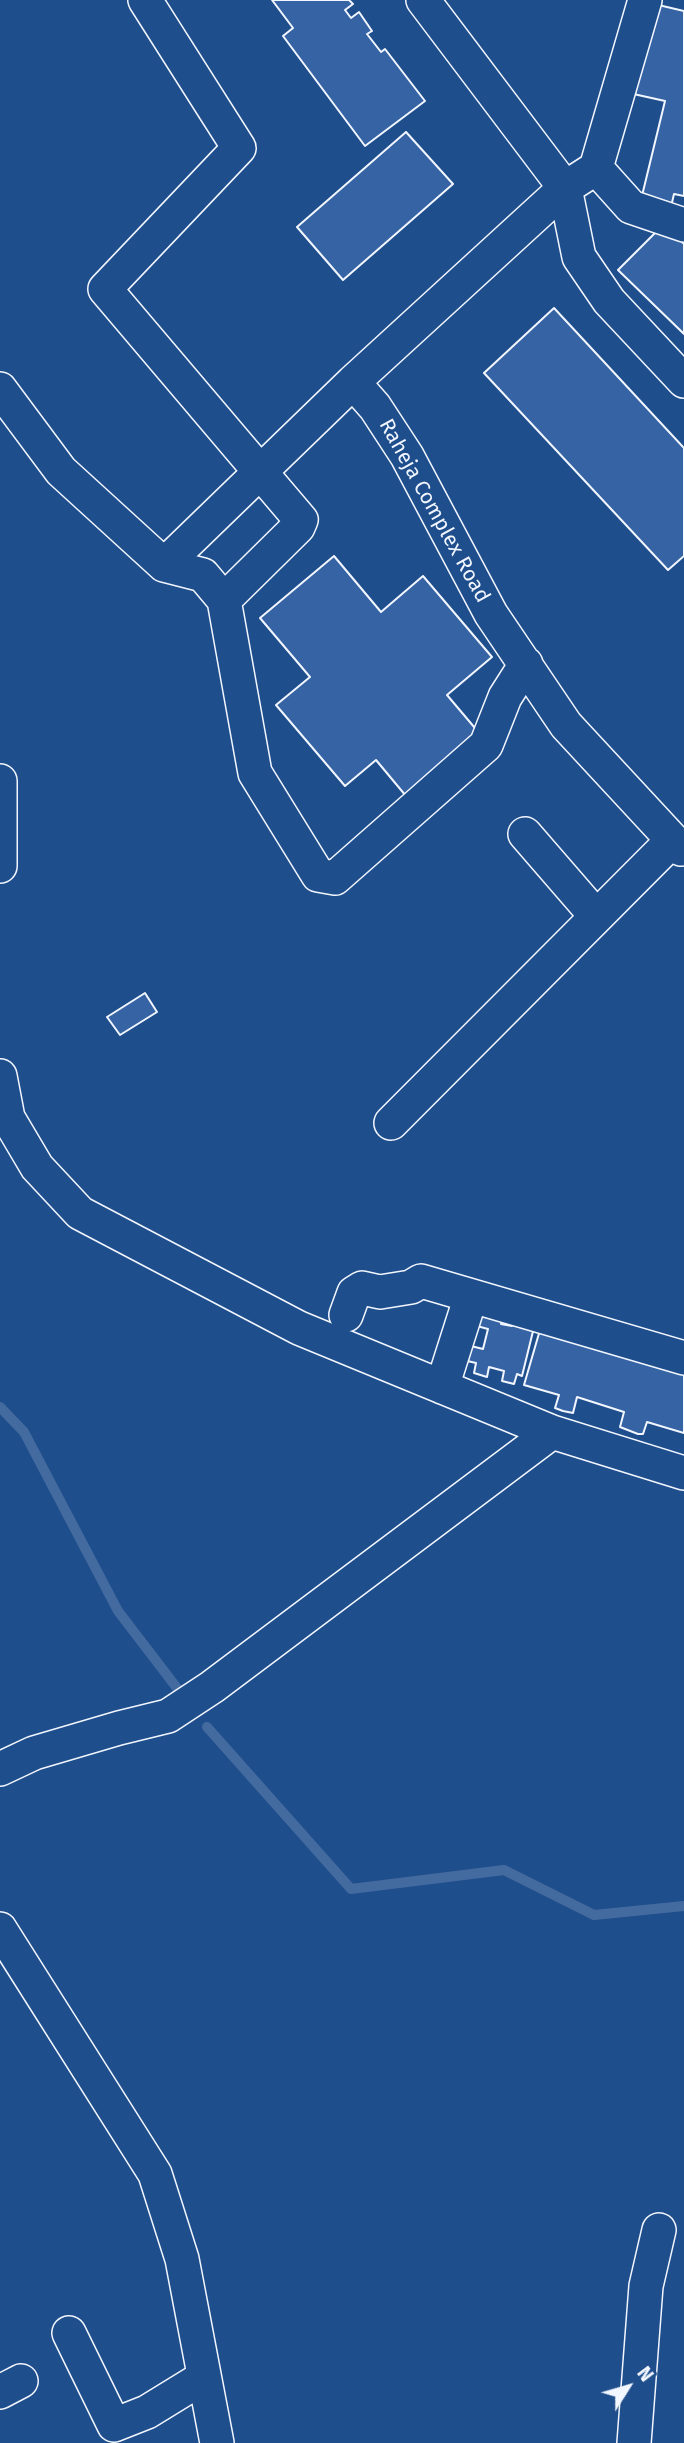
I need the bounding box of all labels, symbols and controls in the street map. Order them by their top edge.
street label: Raheja Complex Road [373,415,495,607]
north arrow [593,2352,663,2422]
text: N [632,2362,658,2386]

